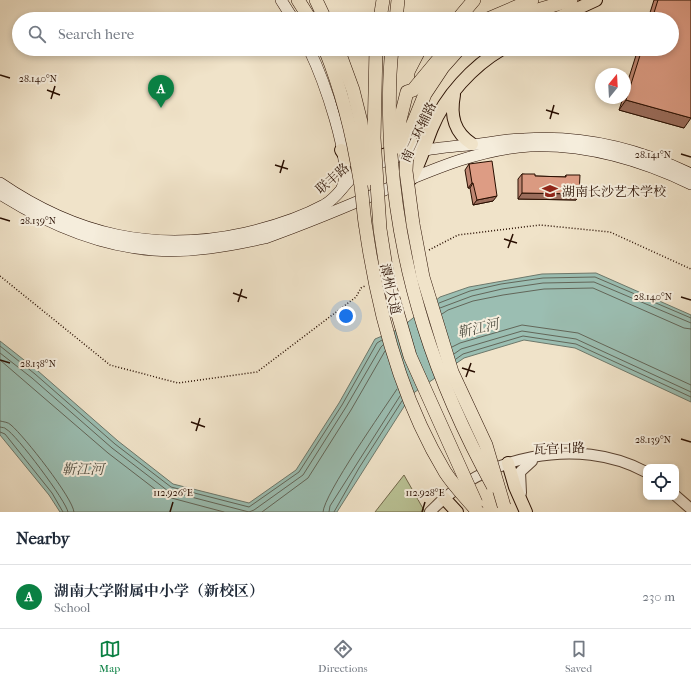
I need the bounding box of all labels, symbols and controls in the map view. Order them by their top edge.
search box [12,12,679,56]
icon: search [26,23,48,45]
text: Search here [58,25,134,43]
north arrow [595,68,631,104]
text: 28.140°N [19,73,58,85]
pin: A [148,75,174,108]
street label: 南二环辅路 [398,100,439,165]
text: 28.141°N [635,149,672,161]
street label: 联丰路 [313,160,352,197]
school or university icon: 湖南长沙艺术学校 [541,182,559,200]
place label: 湖南长沙艺术学校 [562,184,666,199]
text: 28.139°N [20,215,57,227]
street label: 潭州大道 [377,262,404,316]
text: 28.140°N [634,291,673,303]
your location [336,306,356,326]
water label: 靳江河 [456,315,503,341]
text: 28.138°N [20,358,56,370]
text: 28.139°N [635,434,672,446]
street label: 瓦官口路 [533,440,585,457]
water label: 靳江河 [62,461,107,478]
map controls [643,464,679,500]
button: locate [643,464,679,500]
text: 112.926°E [153,487,193,499]
text: 112.928°E [405,487,445,499]
text: Nearby [16,528,70,548]
text: 湖南大学附属中小学（新校区） [54,582,264,600]
text: A [25,589,33,604]
text: 230 m [642,589,675,604]
text: School [54,600,90,615]
tab: Map [99,638,121,675]
tab: Directions [318,638,368,675]
tab: Saved [565,638,592,675]

